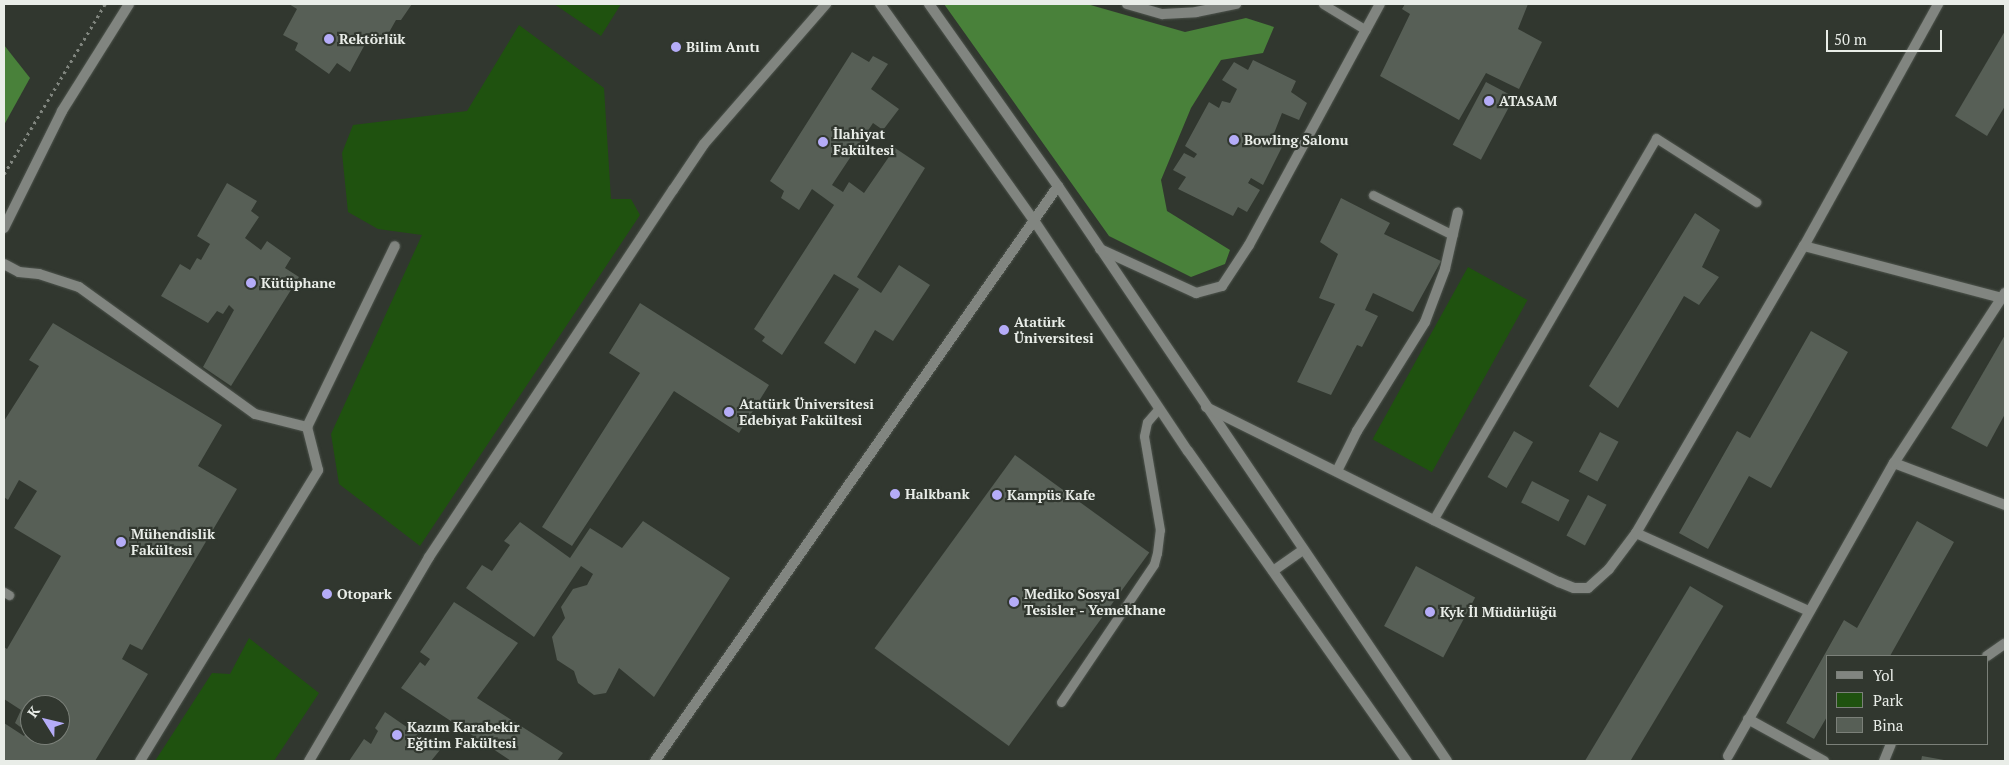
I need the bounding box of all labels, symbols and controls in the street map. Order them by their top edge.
scale bar [1829,20,1945,52]
text: 50 m [1834,29,1867,49]
place label: Rektörlük [339,31,406,47]
marker: Rektörlük [323,33,335,45]
place label: Bilim Anıtı [686,39,760,55]
marker: Bilim Anıtı [670,41,682,53]
place label: ATASAM [1499,93,1557,109]
marker: ATASAM [1483,95,1495,107]
place label: İlahiyat Fakültesi [833,126,894,158]
place label: Bowling Salonu [1244,132,1348,148]
marker: Bowling Salonu [1228,134,1240,146]
marker: İlahiyat Fakültesi [817,136,829,148]
place label: Kütüphane [261,275,336,291]
marker: Kütüphane [245,277,257,289]
place label: Atatürk Üniversitesi [1014,314,1094,347]
marker: Atatürk Üniversitesi [998,324,1010,336]
place label: Atatürk Üniversitesi Edebiyat Fakültesi [739,396,874,428]
marker: Atatürk Üniversitesi Edebiyat Fakültesi [723,406,735,418]
place label: Halkbank [905,486,970,502]
place label: Kampüs Kafe [1007,487,1095,503]
marker: Halkbank [889,488,901,500]
marker: Kampüs Kafe [991,489,1003,501]
place label: Mühendislik Fakültesi [131,526,215,558]
marker: Mühendislik Fakültesi [115,536,127,548]
place label: Otopark [337,586,392,602]
place label: Mediko Sosyal Tesisler - Yemekhane [1024,586,1167,618]
marker: Otopark [321,588,333,600]
marker: Mediko Sosyal Tesisler - Yemekhane [1008,596,1020,608]
place label: Kyk İl Müdürlüğü [1440,604,1557,620]
marker: Kyk İl Müdürlüğü [1424,606,1436,618]
legend [1826,655,1989,745]
text: Yol [1873,665,1894,685]
text: Park [1873,690,1903,710]
north arrow [20,695,70,745]
text: K [23,702,44,721]
text: Bina [1873,715,1903,735]
place label: Kazım Karabekir Eğitim Fakültesi [407,719,519,752]
marker: Kazım Karabekir Eğitim Fakültesi [391,729,403,741]

